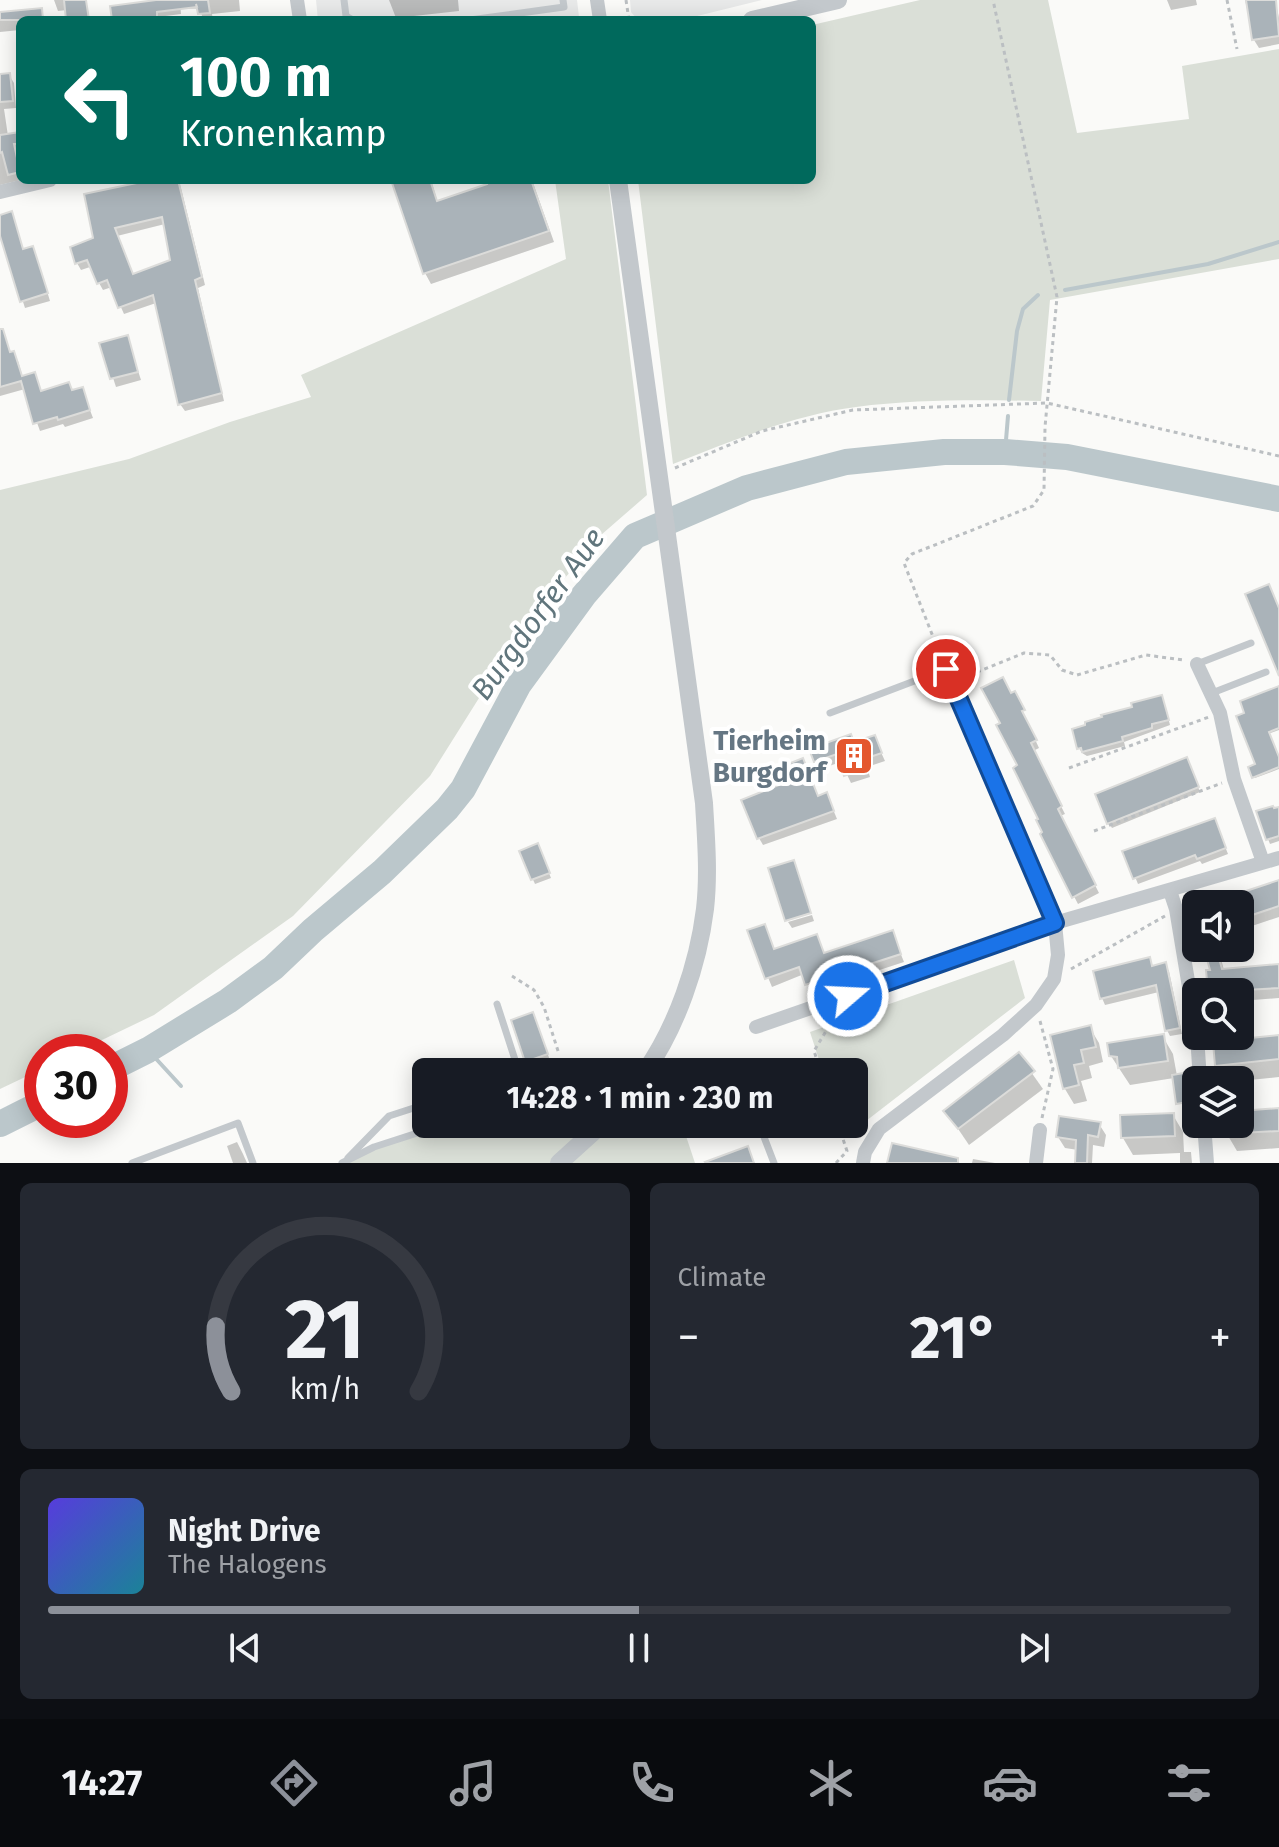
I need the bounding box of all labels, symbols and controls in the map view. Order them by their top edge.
text: 100 m [180,44,332,111]
icon: left [48,48,152,152]
text: Kronenkamp [180,112,387,156]
water label: Burgdorfer Aue [464,521,612,707]
pin [912,635,980,703]
icon: arrive [924,647,968,691]
place label: Tierheim Burgdorf [713,724,829,789]
building icon: Tierheim Burgdorf [833,735,875,777]
map controls [1182,890,1254,1138]
button: sound [1182,890,1254,962]
position arrow [806,954,890,1038]
button: search [1182,978,1254,1050]
speed limit sign: 30 [24,1034,128,1138]
button: layers [1182,1066,1254,1138]
text: 14:28 · 1 min · 230 m [507,1080,773,1116]
text: Climate [678,1262,766,1293]
text: 21 [285,1280,365,1380]
text: 21° [910,1302,999,1374]
text: − [678,1311,700,1364]
text: + [1209,1311,1231,1364]
text: km/h [289,1372,360,1407]
text: Night Drive [168,1513,321,1549]
text: The Halogens [168,1549,327,1580]
icon: previous [223,1626,267,1670]
icon: pause [617,1626,661,1670]
icon: next [1012,1626,1056,1670]
icon: directions [266,1755,322,1811]
icon: music [445,1755,501,1811]
icon: phone [624,1755,680,1811]
icon: climate [803,1755,859,1811]
icon: car [982,1755,1038,1811]
icon: filters [1161,1755,1217,1811]
text: 14:27 [62,1761,142,1805]

